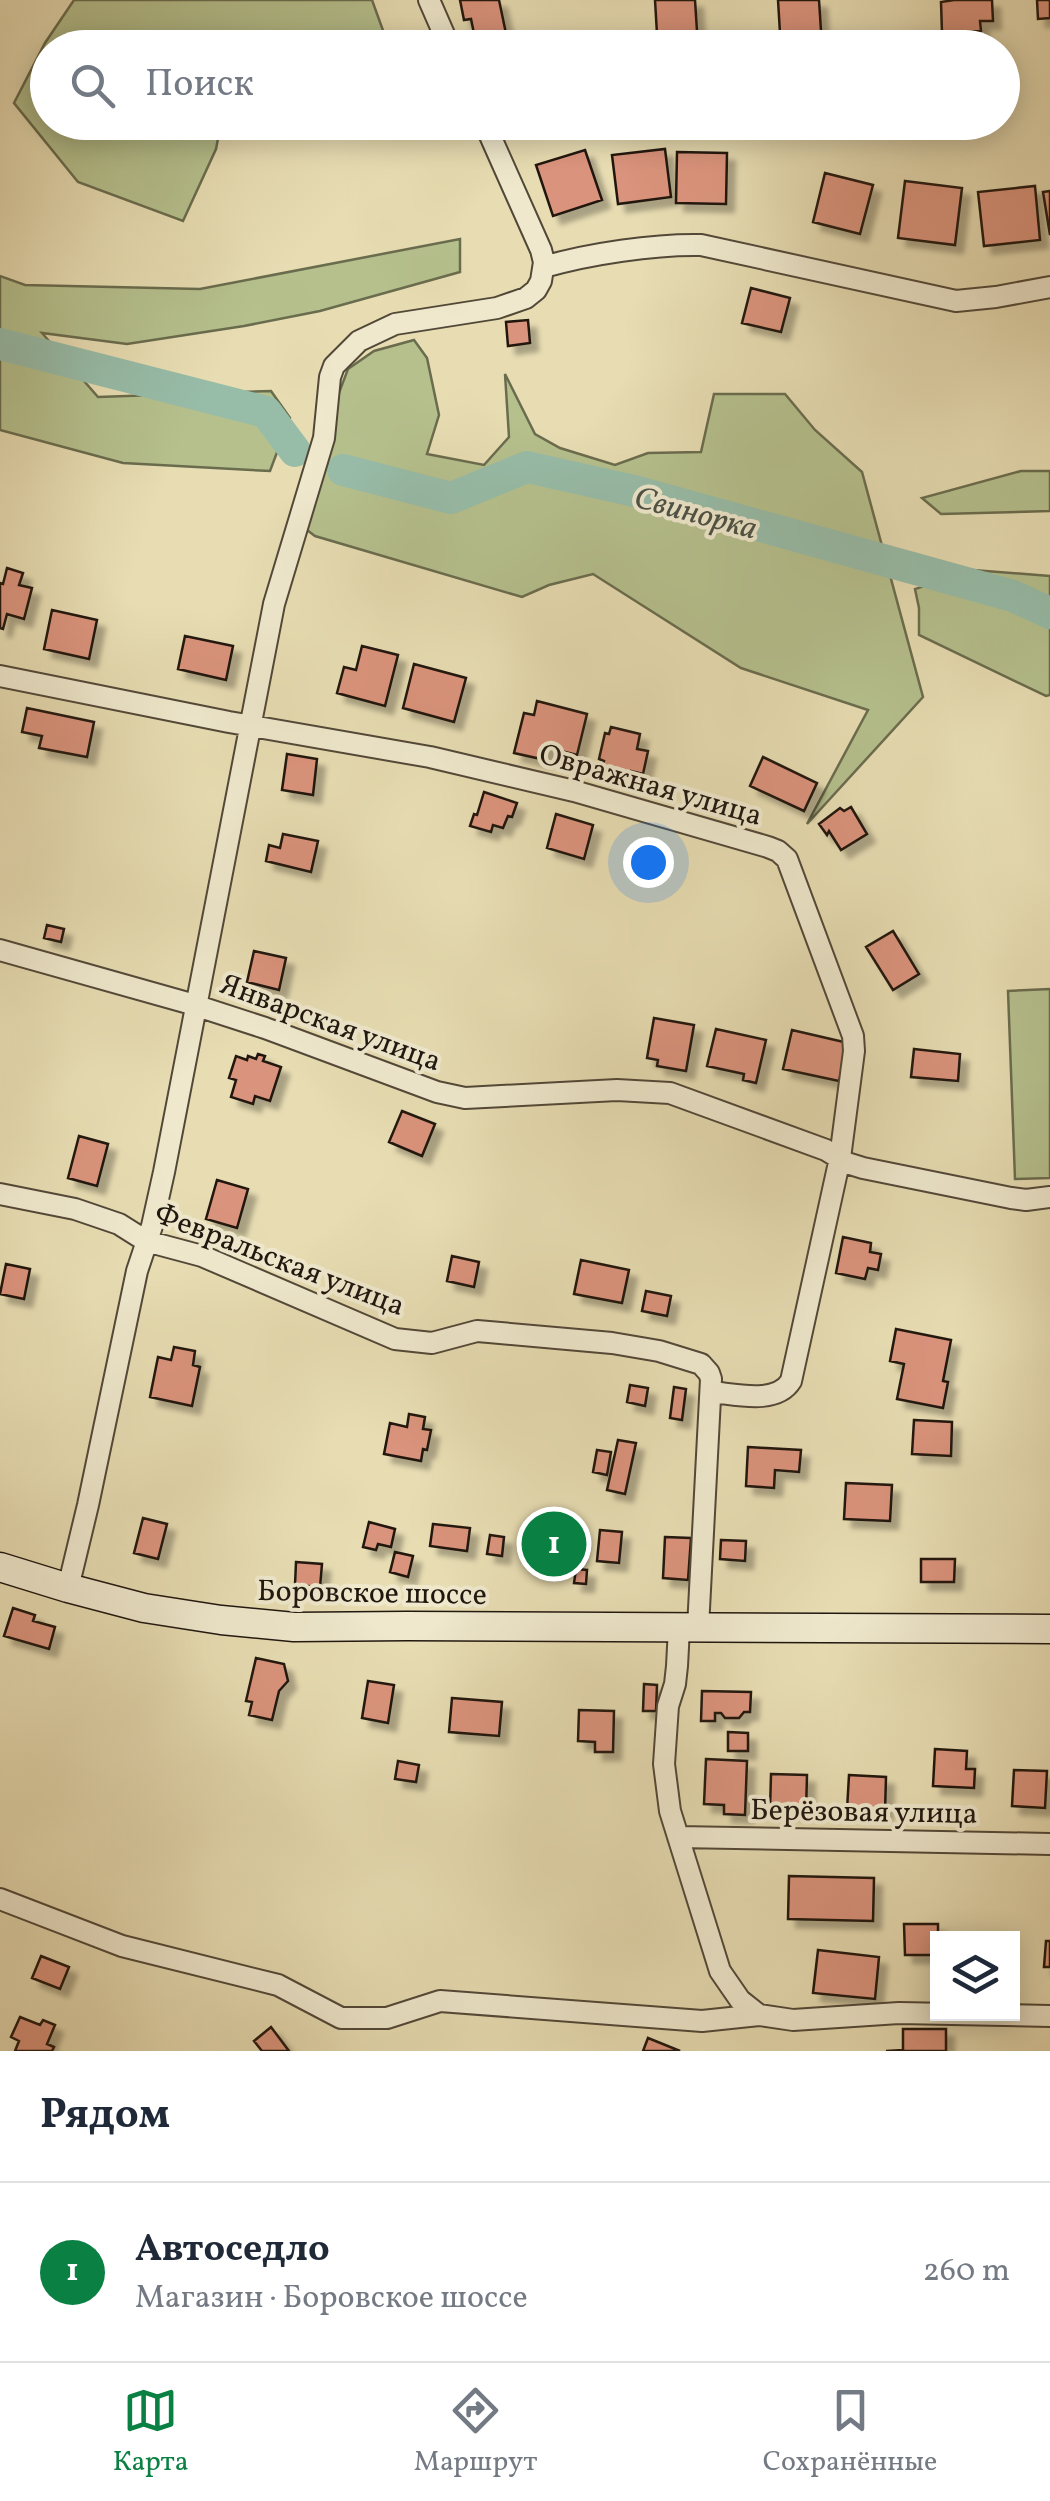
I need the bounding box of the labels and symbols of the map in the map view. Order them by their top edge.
water label: Свинорка [629,477,762,552]
street label: Овражная улица [534,734,767,838]
your location [623,837,674,888]
street label: Январская улица [214,964,447,1083]
street label: Февральская улица [148,1194,411,1328]
pin: 1 [522,1506,586,1582]
street label: Боровское шоссе [257,1571,487,1617]
street label: Берёзовая улица [750,1790,978,1836]

